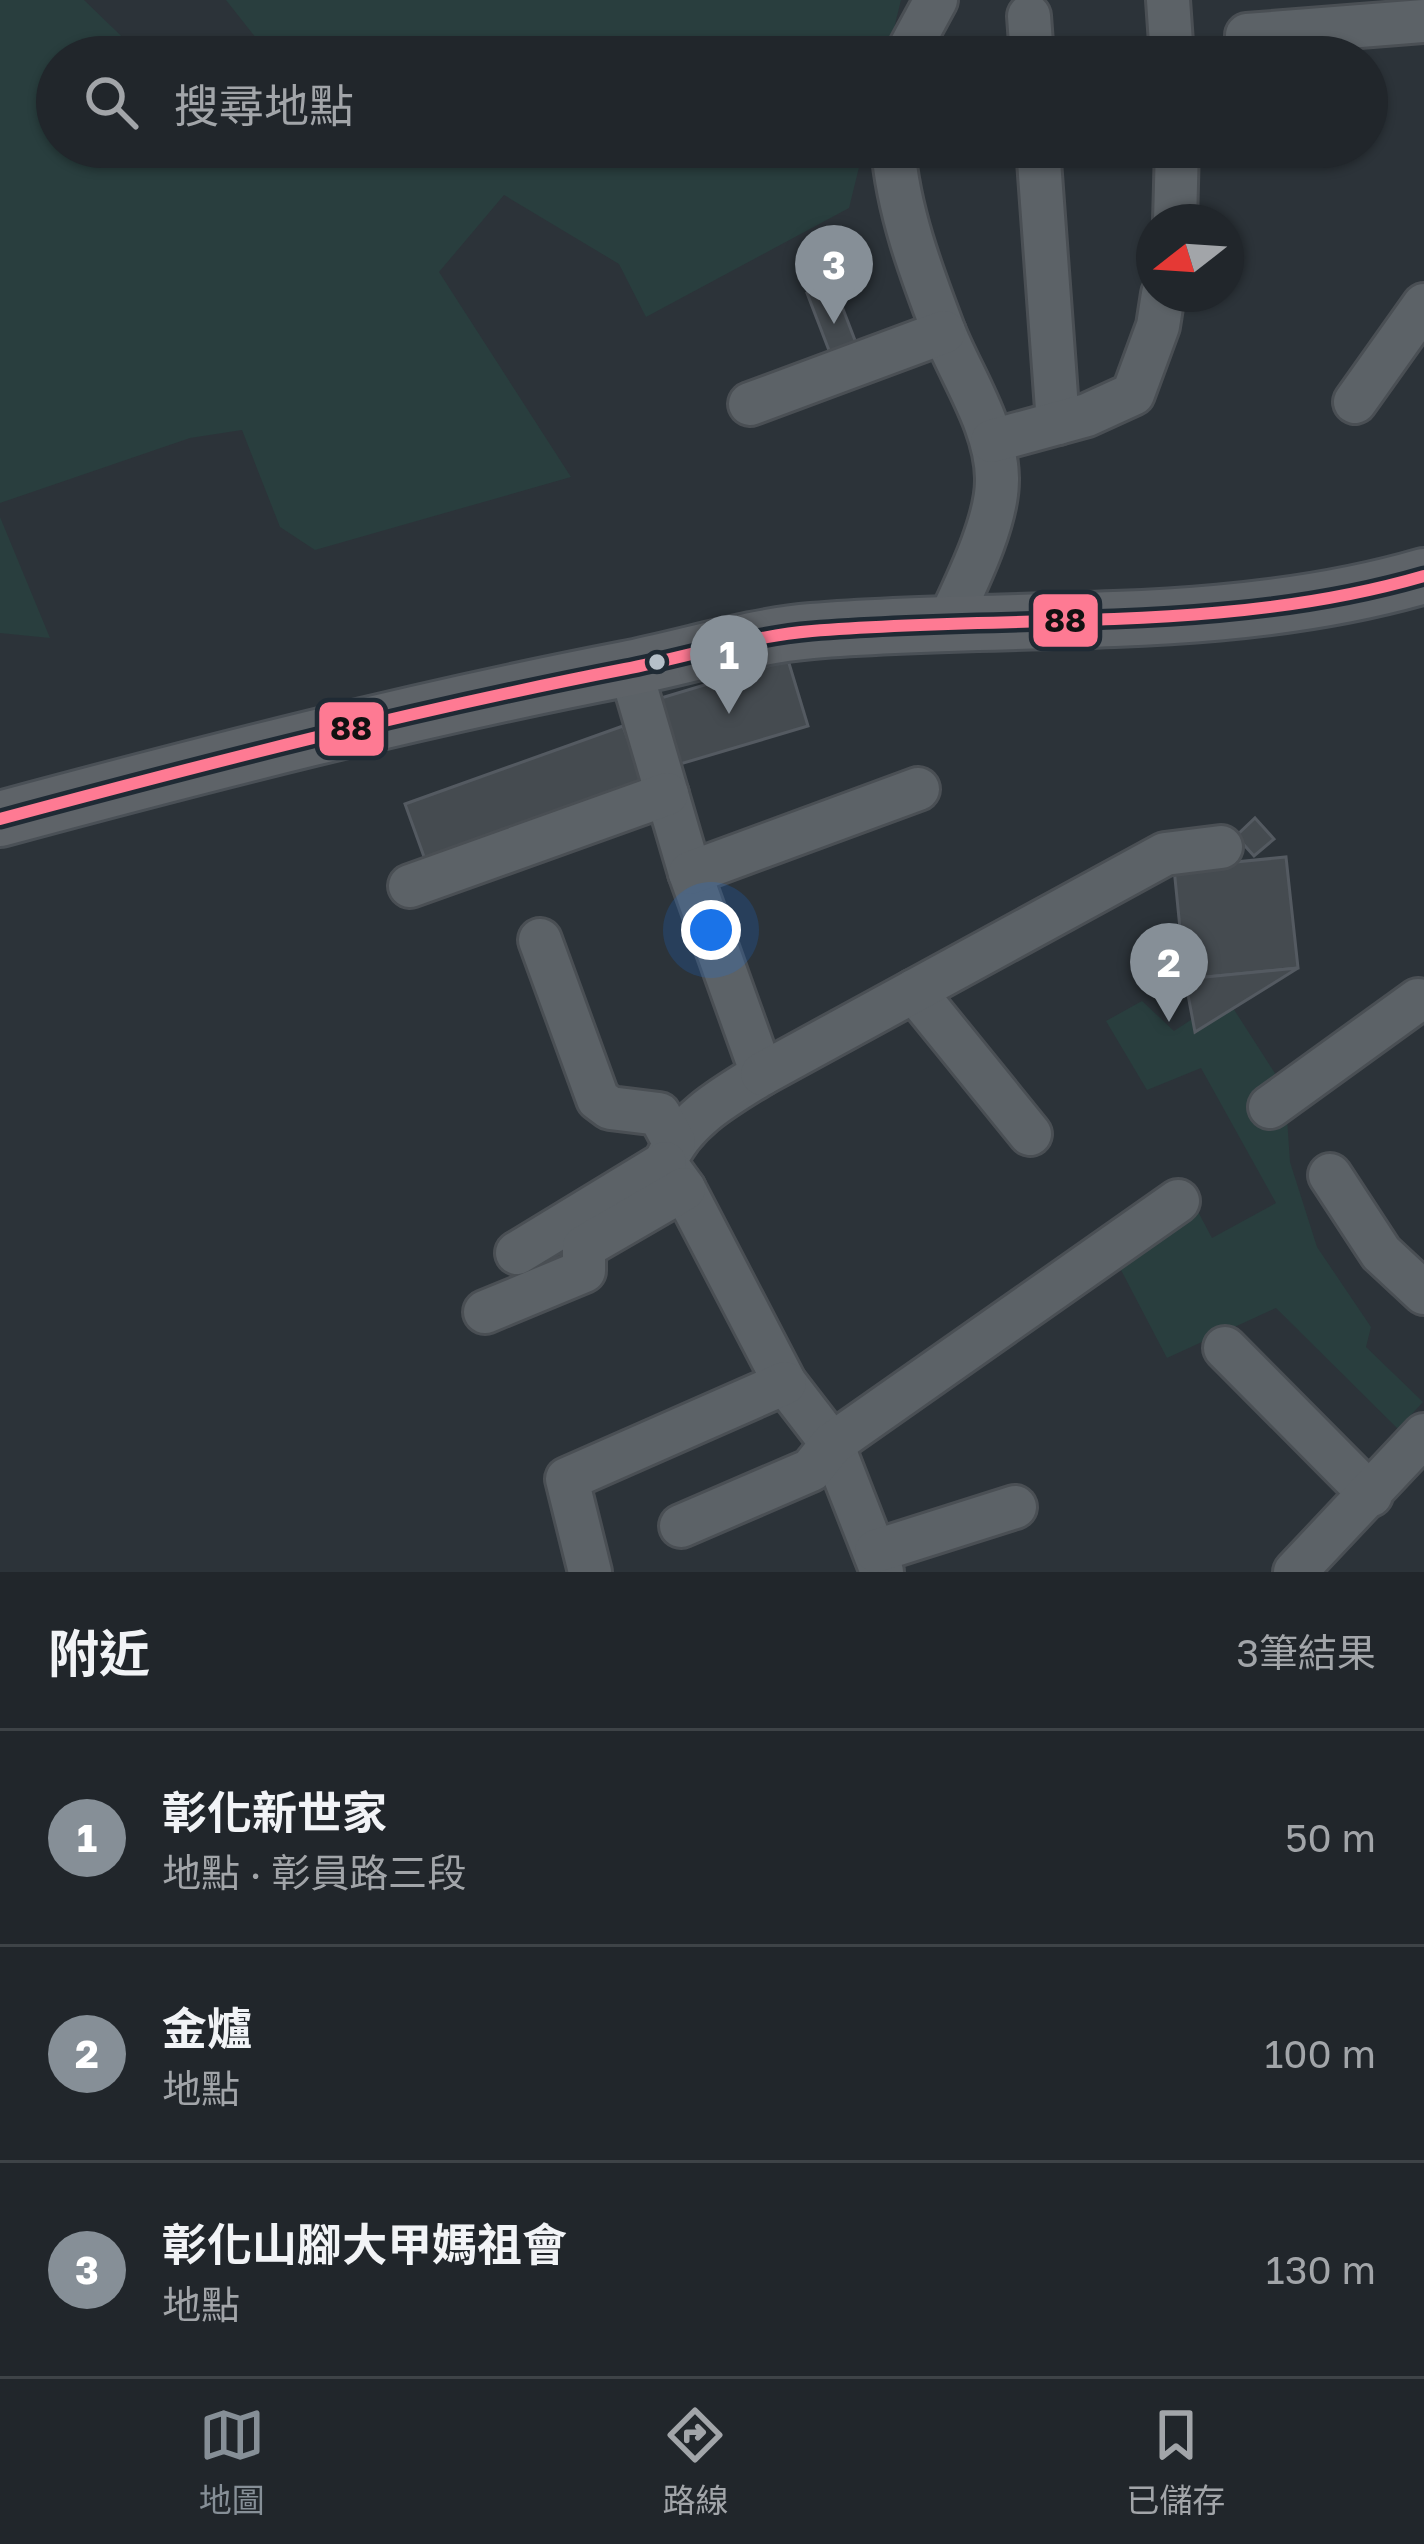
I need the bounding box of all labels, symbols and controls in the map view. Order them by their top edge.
search box [36,36,1388,168]
icon: search [78,69,144,135]
text: 搜尋地點 [174,78,354,132]
north arrow [1136,204,1244,312]
pin: 3 [795,225,873,324]
line badge: 88 [1031,592,1100,649]
text: 88 [1044,600,1086,639]
pin: 1 [690,615,768,714]
unlabelled marker [646,651,668,673]
line badge: 88 [317,700,386,758]
text: 88 [330,708,372,747]
your location [681,900,741,960]
pin: 2 [1130,923,1208,1022]
text: 附近 [48,1622,150,1683]
text: 3筆結果 [1236,1629,1376,1676]
text: 彰化新世家 [162,1785,387,1839]
text: 1 [77,1814,97,1861]
text: 50 m [1285,1814,1376,1861]
text: 地點 · 彰員路三段 [162,1849,466,1896]
text: 金爐 [162,2001,252,2055]
text: 2 [75,2030,99,2077]
text: 100 m [1264,2030,1376,2077]
text: 地點 [162,2065,240,2112]
text: 彰化山腳大甲媽祖會 [162,2217,567,2271]
text: 3 [75,2246,99,2293]
text: 130 m [1266,2246,1376,2293]
text: 地點 [162,2281,240,2328]
tab: 地圖 [199,2402,265,2522]
tab: 路線 [662,2402,728,2522]
tab: 已儲存 [1126,2402,1225,2522]

